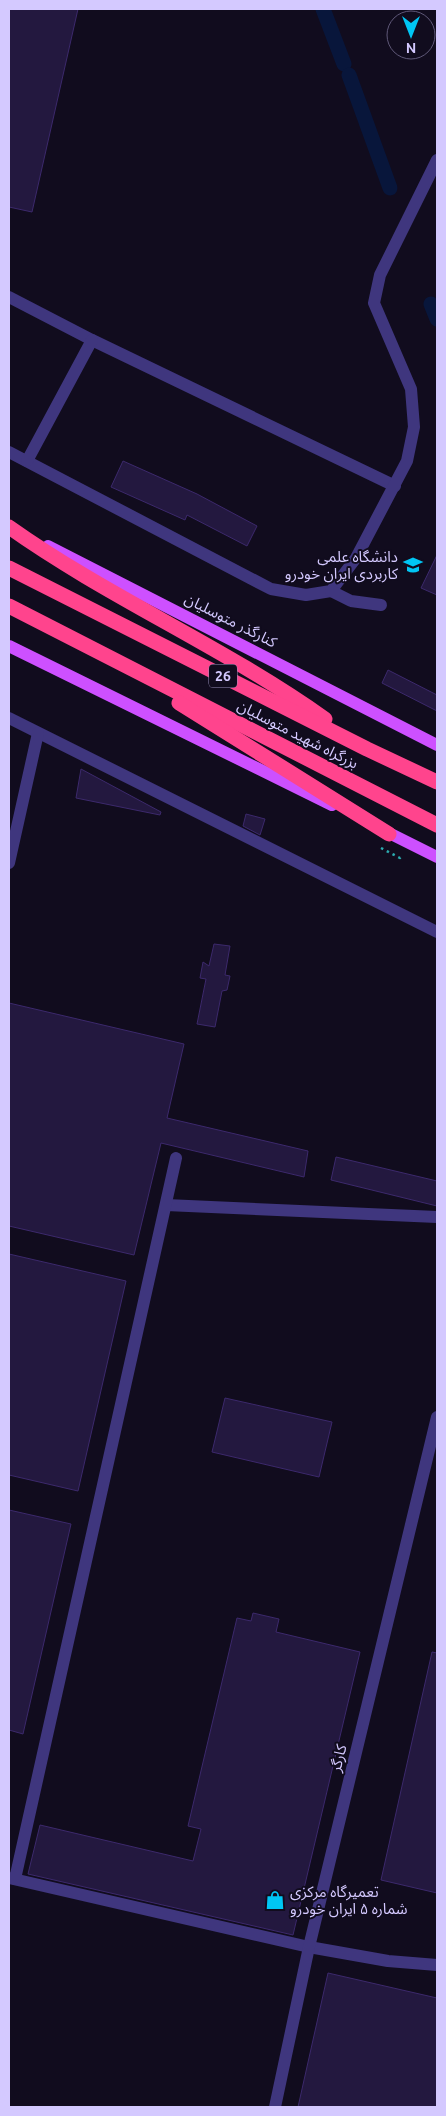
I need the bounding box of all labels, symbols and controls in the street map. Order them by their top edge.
north arrow [386,10,436,60]
text: N [406,40,416,56]
place label: دانشگاه علمی کاربردی ایران خودرو [285,548,399,583]
school or university icon: دانشگاه علمی کاربردی ایران خودرو [402,554,424,576]
street label: کنارگذر متوسلیان [182,590,280,652]
road number: 26 [209,664,237,688]
street label: بزرگراه شهید متوسلیان [234,696,361,773]
street label: کارگر [326,1742,351,1775]
place label: تعمیرگاه مرکزی شماره ۵ ایران خودرو [290,1883,408,1918]
shop icon: تعمیرگاه مرکزی شماره ۵ ایران خودرو [264,1889,286,1911]

